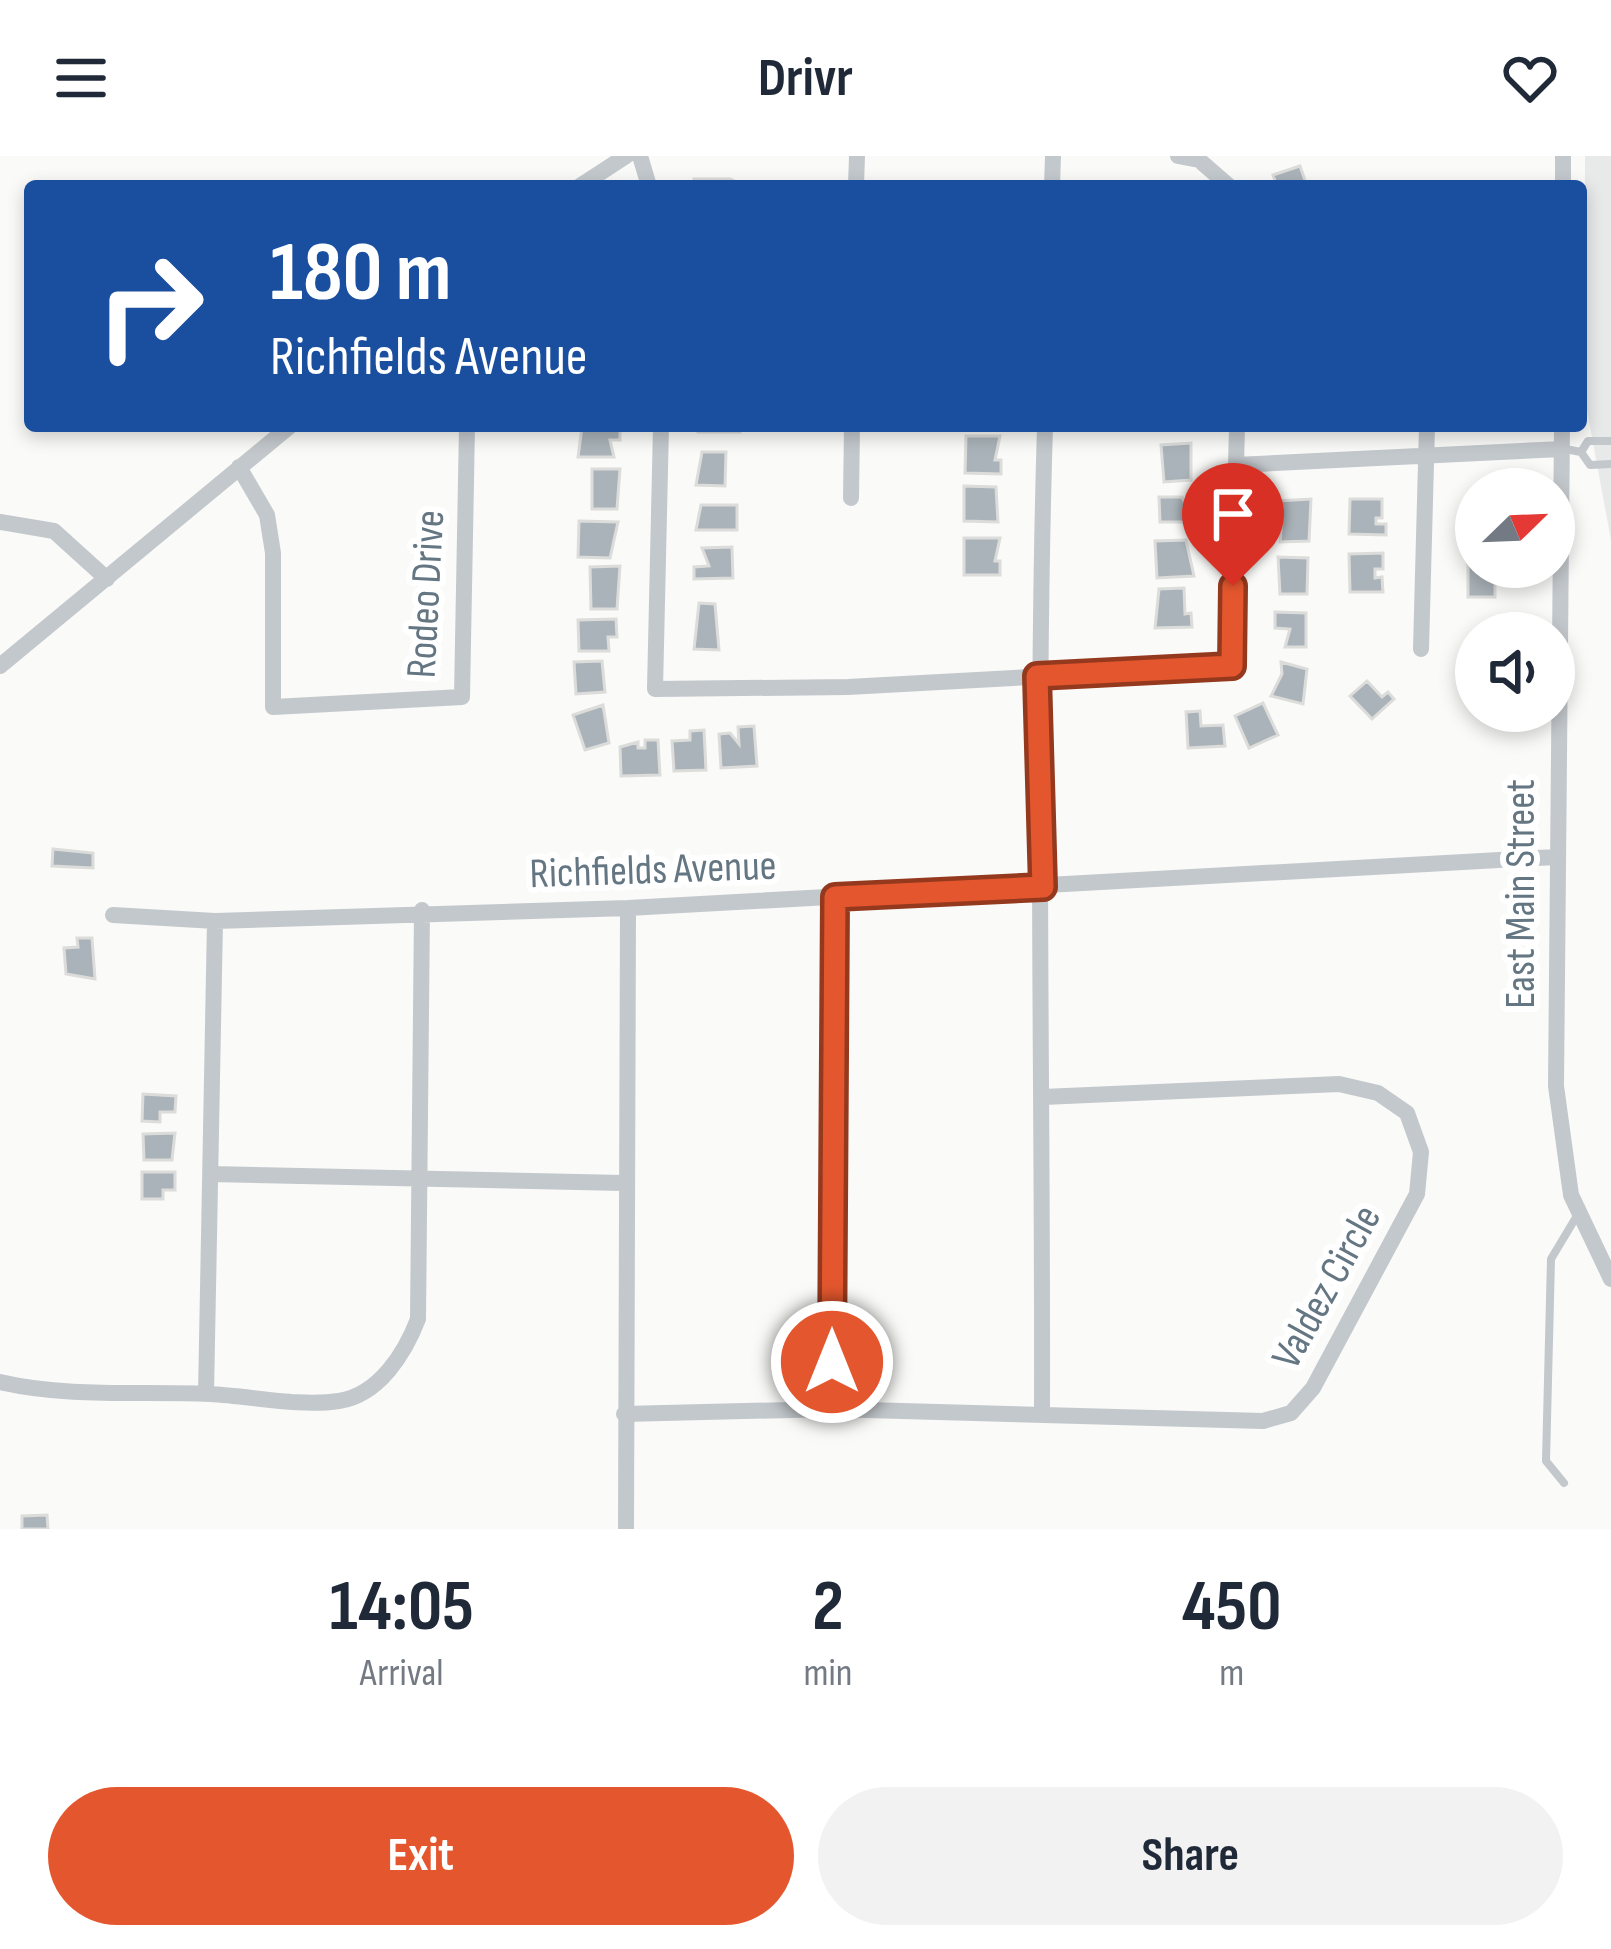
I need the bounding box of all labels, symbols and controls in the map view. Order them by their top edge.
icon: menu [48,45,114,111]
icon: heart [1497,45,1563,111]
text: Drivr [758,46,853,111]
text: 180 m [270,223,451,324]
icon: right [72,228,228,384]
text: Richfields Avenue [270,325,588,390]
pin [1182,463,1284,586]
north arrow [1455,468,1575,588]
map controls [1455,468,1575,732]
icon: arrive [1200,481,1266,547]
street label: Rodeo Drive [397,509,456,679]
button: sound [1455,612,1575,732]
street label: East Main Street [1496,779,1547,1009]
street label: Richfields Avenue [529,841,777,900]
street label: Valdez Circle [1262,1197,1393,1378]
position arrow [769,1299,895,1425]
text: 14:05 [330,1564,474,1651]
text: 2 [812,1564,844,1651]
text: 450 [1182,1564,1281,1651]
text: Arrival [360,1650,444,1697]
text: min [803,1650,852,1697]
text: m [1219,1650,1244,1697]
button: Exit [48,1787,794,1925]
button: Share [818,1787,1563,1925]

